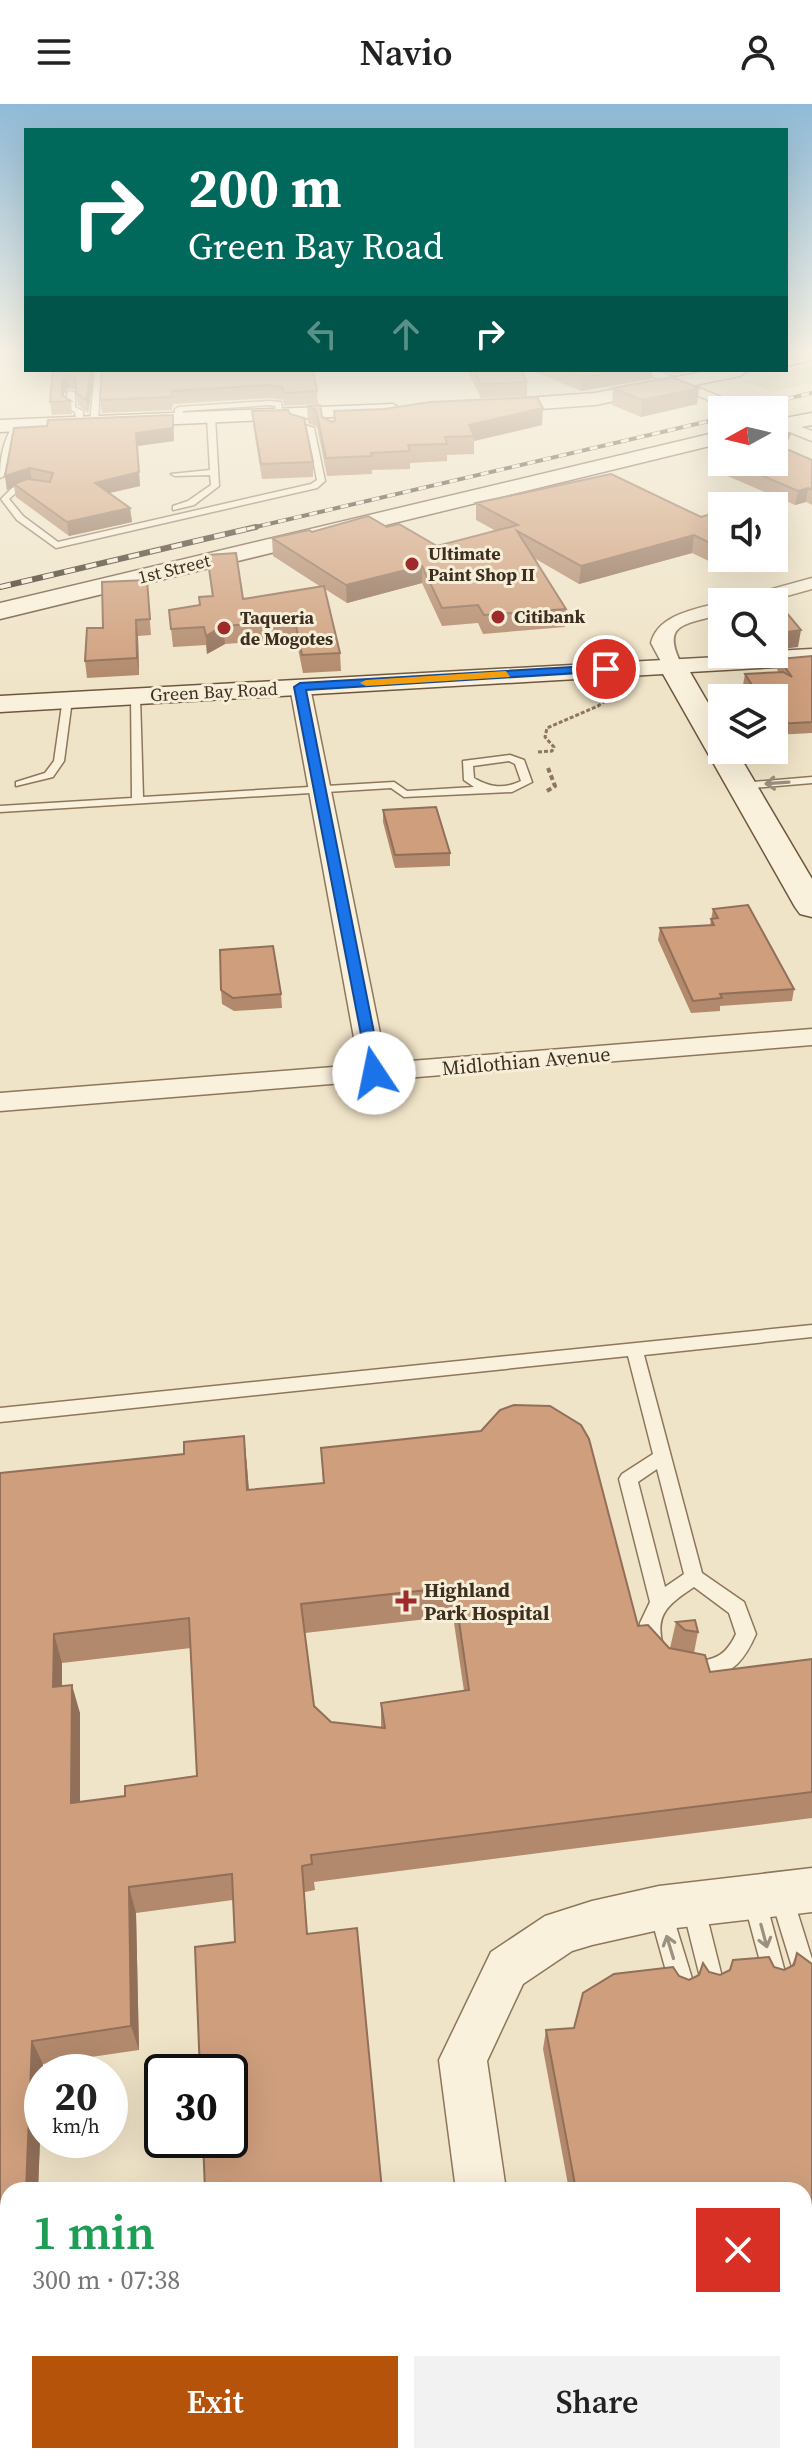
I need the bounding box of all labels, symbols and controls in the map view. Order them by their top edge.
text: Navio [359,28,453,77]
icon: menu [32,30,76,74]
icon: person [736,30,780,74]
text: 200 m [188,149,342,226]
icon: right [56,160,160,264]
text: Green Bay Road [188,222,443,271]
icon: left [300,312,344,356]
icon: ahead [384,312,428,356]
icon: right [468,312,512,356]
north arrow [708,396,788,476]
map controls [708,396,788,764]
button: sound [708,492,788,572]
place label: Ultimate Paint Shop II [428,541,535,587]
street label: 1st Street [135,547,213,590]
marker: Ultimate Paint Shop II [403,555,421,573]
button: search [708,588,788,668]
place label: Citibank [514,604,585,629]
place label: Taqueria de Mogotes [240,605,333,651]
marker: Citibank [489,608,507,626]
marker: Taqueria de Mogotes [215,619,233,637]
pin [572,635,640,703]
icon: arrive [584,647,628,691]
street label: Green Bay Road [150,676,278,707]
button: layers [708,684,788,764]
one-way arrow [764,776,791,791]
position arrow [332,1031,416,1115]
street label: Midlothian Avenue [441,1040,611,1082]
place label: Highland Park Hospital [424,1576,549,1627]
marker: Highland Park Hospital [395,1590,417,1612]
one-way arrow [758,1923,773,1949]
one-way arrow [662,1934,677,1960]
speed limit sign: 30 [144,2054,248,2158]
text: 20 [54,2069,98,2123]
text: km/h [52,2112,100,2140]
text: 1 min [32,2199,155,2265]
button: close [696,2208,780,2292]
text: 300 m · 07:38 [32,2262,180,2298]
button: Exit [32,2356,398,2448]
button: Share [414,2356,780,2448]

